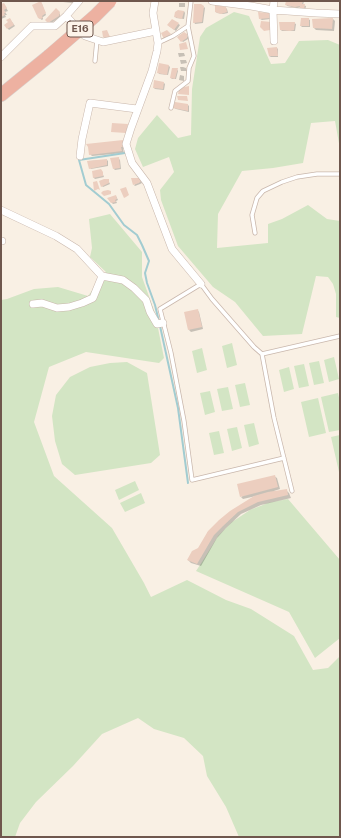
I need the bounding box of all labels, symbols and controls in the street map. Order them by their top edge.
road number: E16 [67,21,93,37]

